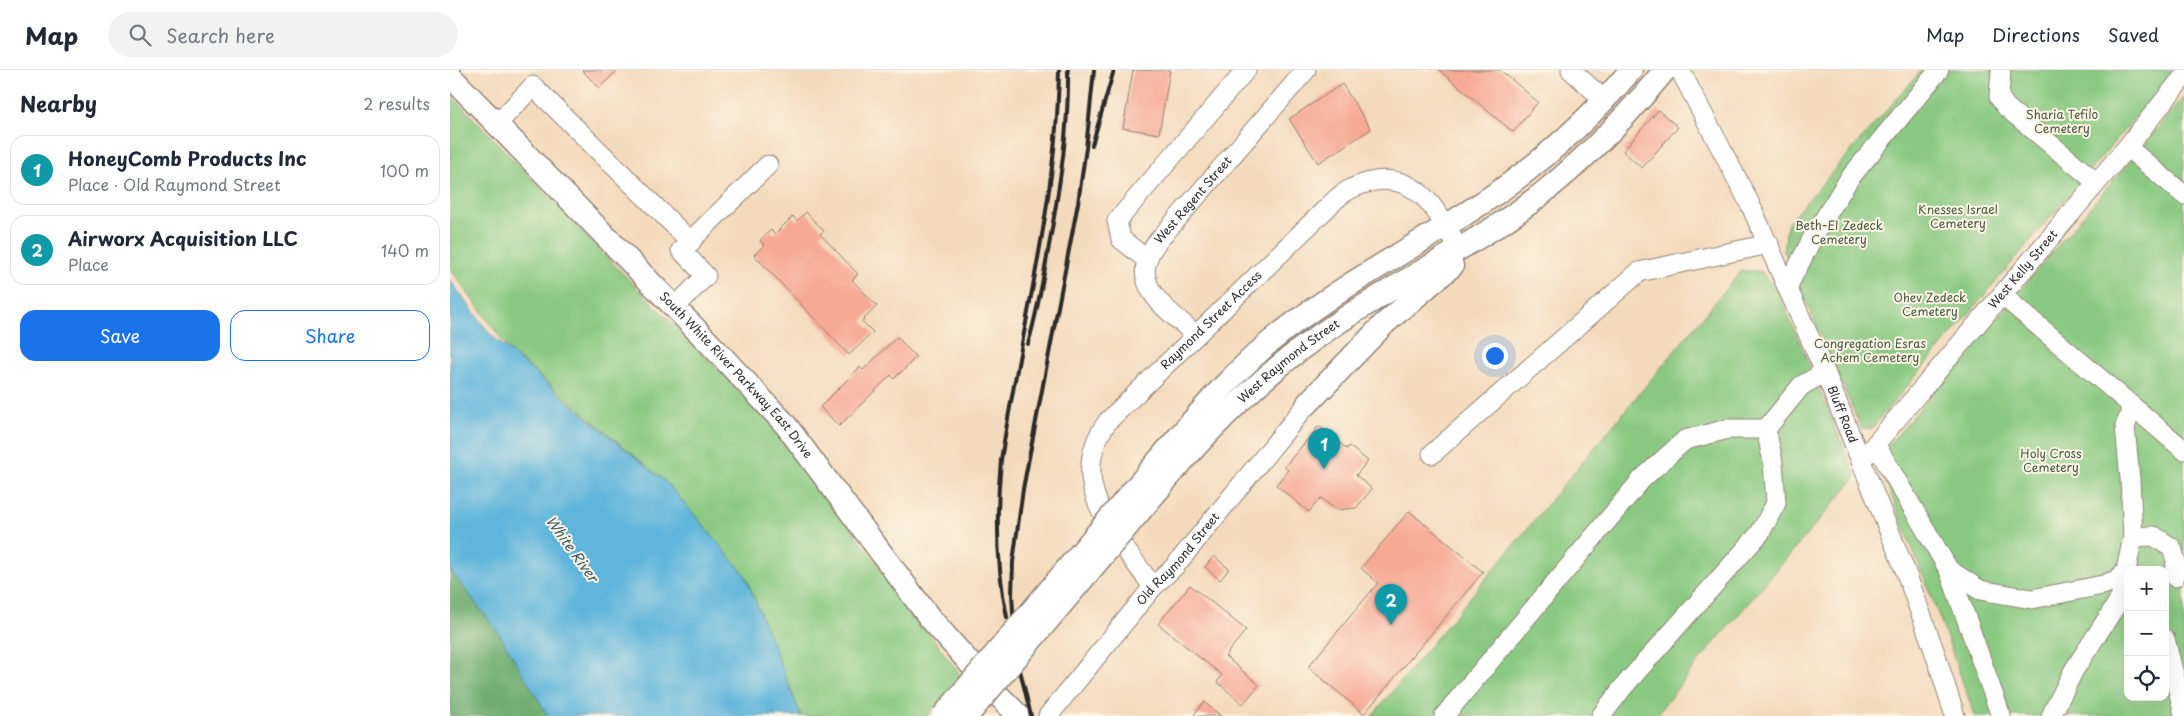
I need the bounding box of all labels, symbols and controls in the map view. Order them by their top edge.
search box [108,12,458,57]
text: Map [25,17,78,53]
icon: search [126,21,154,49]
text: Search here [166,21,275,49]
text: Map [1926,21,1964,48]
text: Directions [1992,21,2080,48]
text: Saved [2108,21,2159,48]
text: Nearby [20,87,97,119]
text: 2 results [363,91,430,115]
park label: Sharia Tefilo Cemetery [2026,105,2099,137]
text: HoneyComb Products Inc [68,144,306,172]
street label: West Regent Street [1149,152,1235,247]
text: 1 [33,158,41,182]
text: 100 m [380,158,429,182]
text: Place · Old Raymond Street [68,172,281,196]
park label: Knesses Israel Cemetery [1918,200,1998,232]
park label: Beth-El Zedeck Cemetery [1795,216,1883,248]
text: Airworx Acquisition LLC [68,224,298,252]
street label: West Kelly Street [1984,225,2061,312]
text: 2 [31,238,43,262]
text: 140 m [381,238,429,262]
text: Place [68,252,109,276]
street label: Raymond Street Access [1156,266,1266,373]
street label: South White River Parkway East Drive [656,287,818,462]
park label: Ohev Zedeck Cemetery [1894,288,1966,320]
button: Save [20,310,220,361]
button: Share [230,310,430,361]
street label: West Raymond Street [1233,314,1343,407]
park label: Congregation Esras Achem Cemetery [1814,334,1927,366]
your location [1482,343,1508,369]
street label: Bluff Road [1823,383,1863,446]
pin: 1 [1308,428,1340,469]
park label: Holy Cross Cemetery [2020,444,2082,476]
street label: Old Raymond Street [1132,508,1223,609]
water label: White River [541,511,605,587]
map controls [2124,566,2169,701]
button: + [2124,566,2169,611]
pin: 2 [1375,584,1407,625]
button: − [2124,611,2169,656]
button: locate [2124,656,2169,701]

